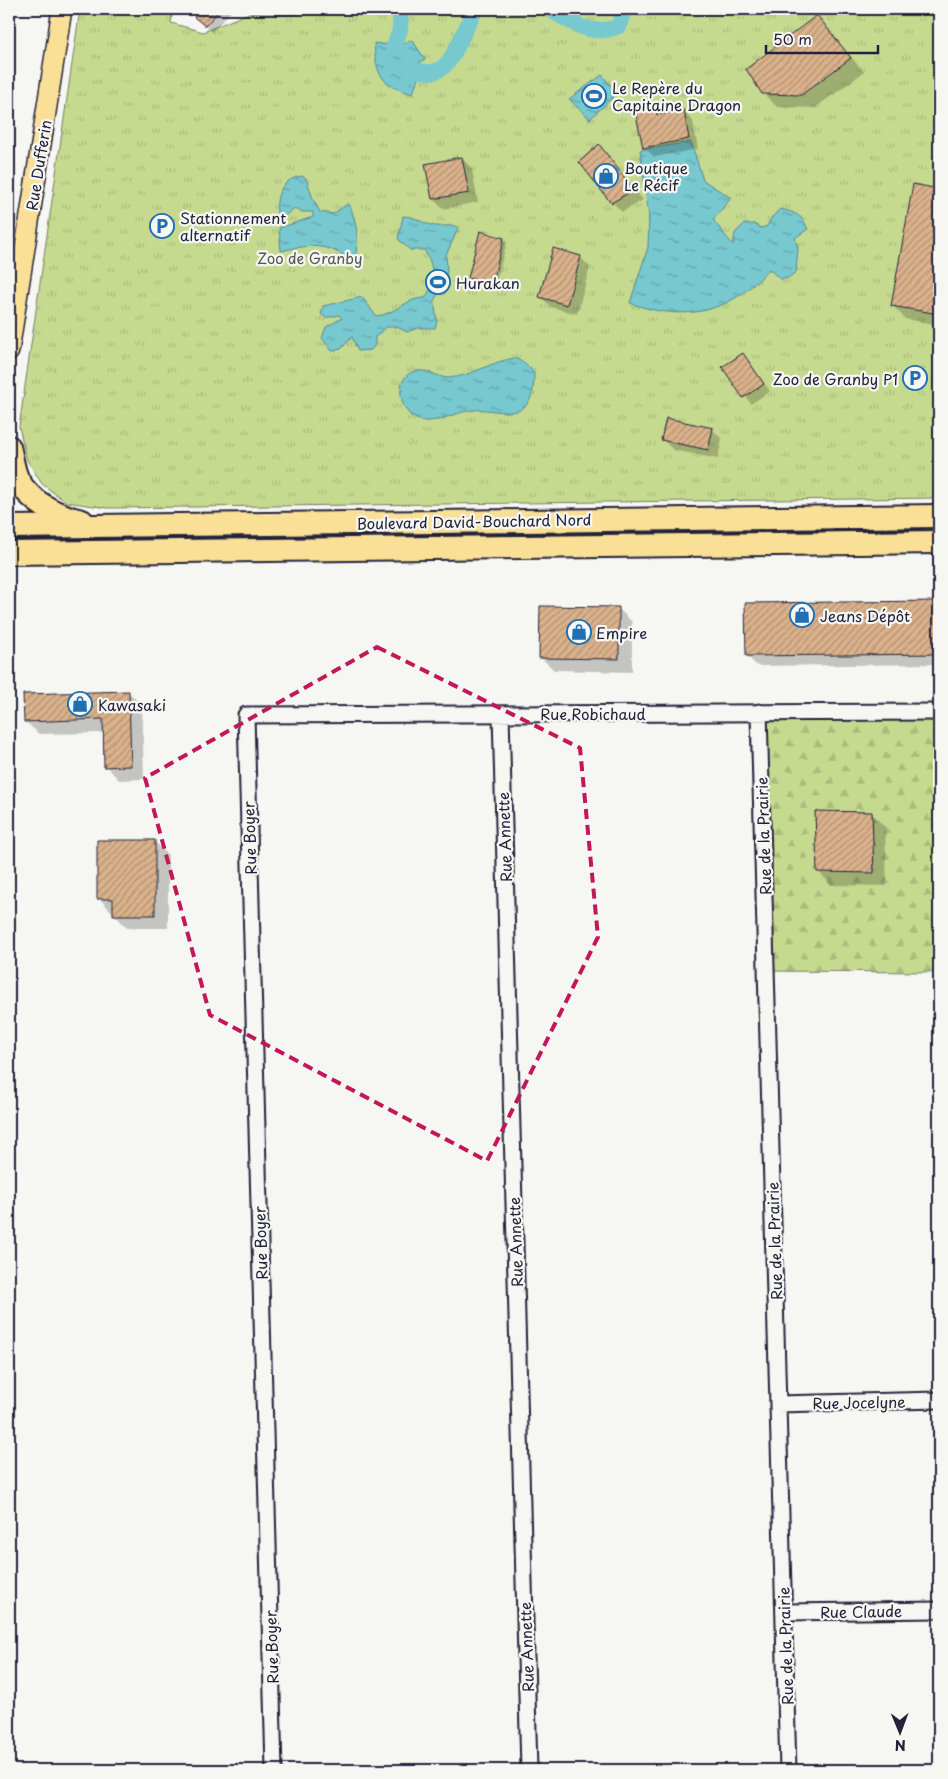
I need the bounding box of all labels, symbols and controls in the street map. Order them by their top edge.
scale bar [766,22,878,54]
text: 50 m [773,27,812,50]
place label: Le Repère du Capitaine Dragon [612,76,741,116]
sports icon: Le Repère du Capitaine Dragon [581,83,607,109]
street label: Rue Dufferin [19,118,57,212]
place label: Boutique Le Récif [624,156,688,196]
shop icon: Boutique Le Récif [593,163,619,189]
place label: Stationnement alternatif [180,206,287,246]
parking icon: Stationnement alternatif [149,213,175,239]
park label: Zoo de Granby [257,246,363,269]
sports icon: Hurakan [425,269,451,295]
place label: Hurakan [456,271,520,294]
parking icon: Zoo de Granby P1 [902,365,928,391]
place label: Zoo de Granby P1 [773,367,898,390]
street label: Boulevard David-Bouchard Nord [356,507,592,535]
shop icon: Jeans Dépôt [789,602,815,628]
place label: Jeans Dépôt [820,604,910,627]
shop icon: Empire [566,619,592,645]
place label: Empire [596,621,647,644]
shop icon: Kawasaki [67,691,93,717]
place label: Kawasaki [98,693,166,716]
street label: Rue Robichaud [540,702,646,725]
street label: Rue de la Prairie [749,777,777,895]
street label: Rue Annette [491,792,517,882]
street label: Rue Boyer [236,801,262,875]
street label: Rue de la Prairie [760,1182,788,1300]
street label: Rue Annette [502,1197,528,1287]
street label: Rue Boyer [247,1206,273,1280]
street label: Rue Jocelyne [812,1390,906,1414]
street label: Rue de la Prairie [771,1587,799,1705]
street label: Rue Claude [820,1599,902,1623]
street label: Rue Annette [513,1602,539,1692]
street label: Rue Boyer [258,1610,284,1684]
north arrow [876,1706,926,1756]
text: N [895,1735,906,1756]

